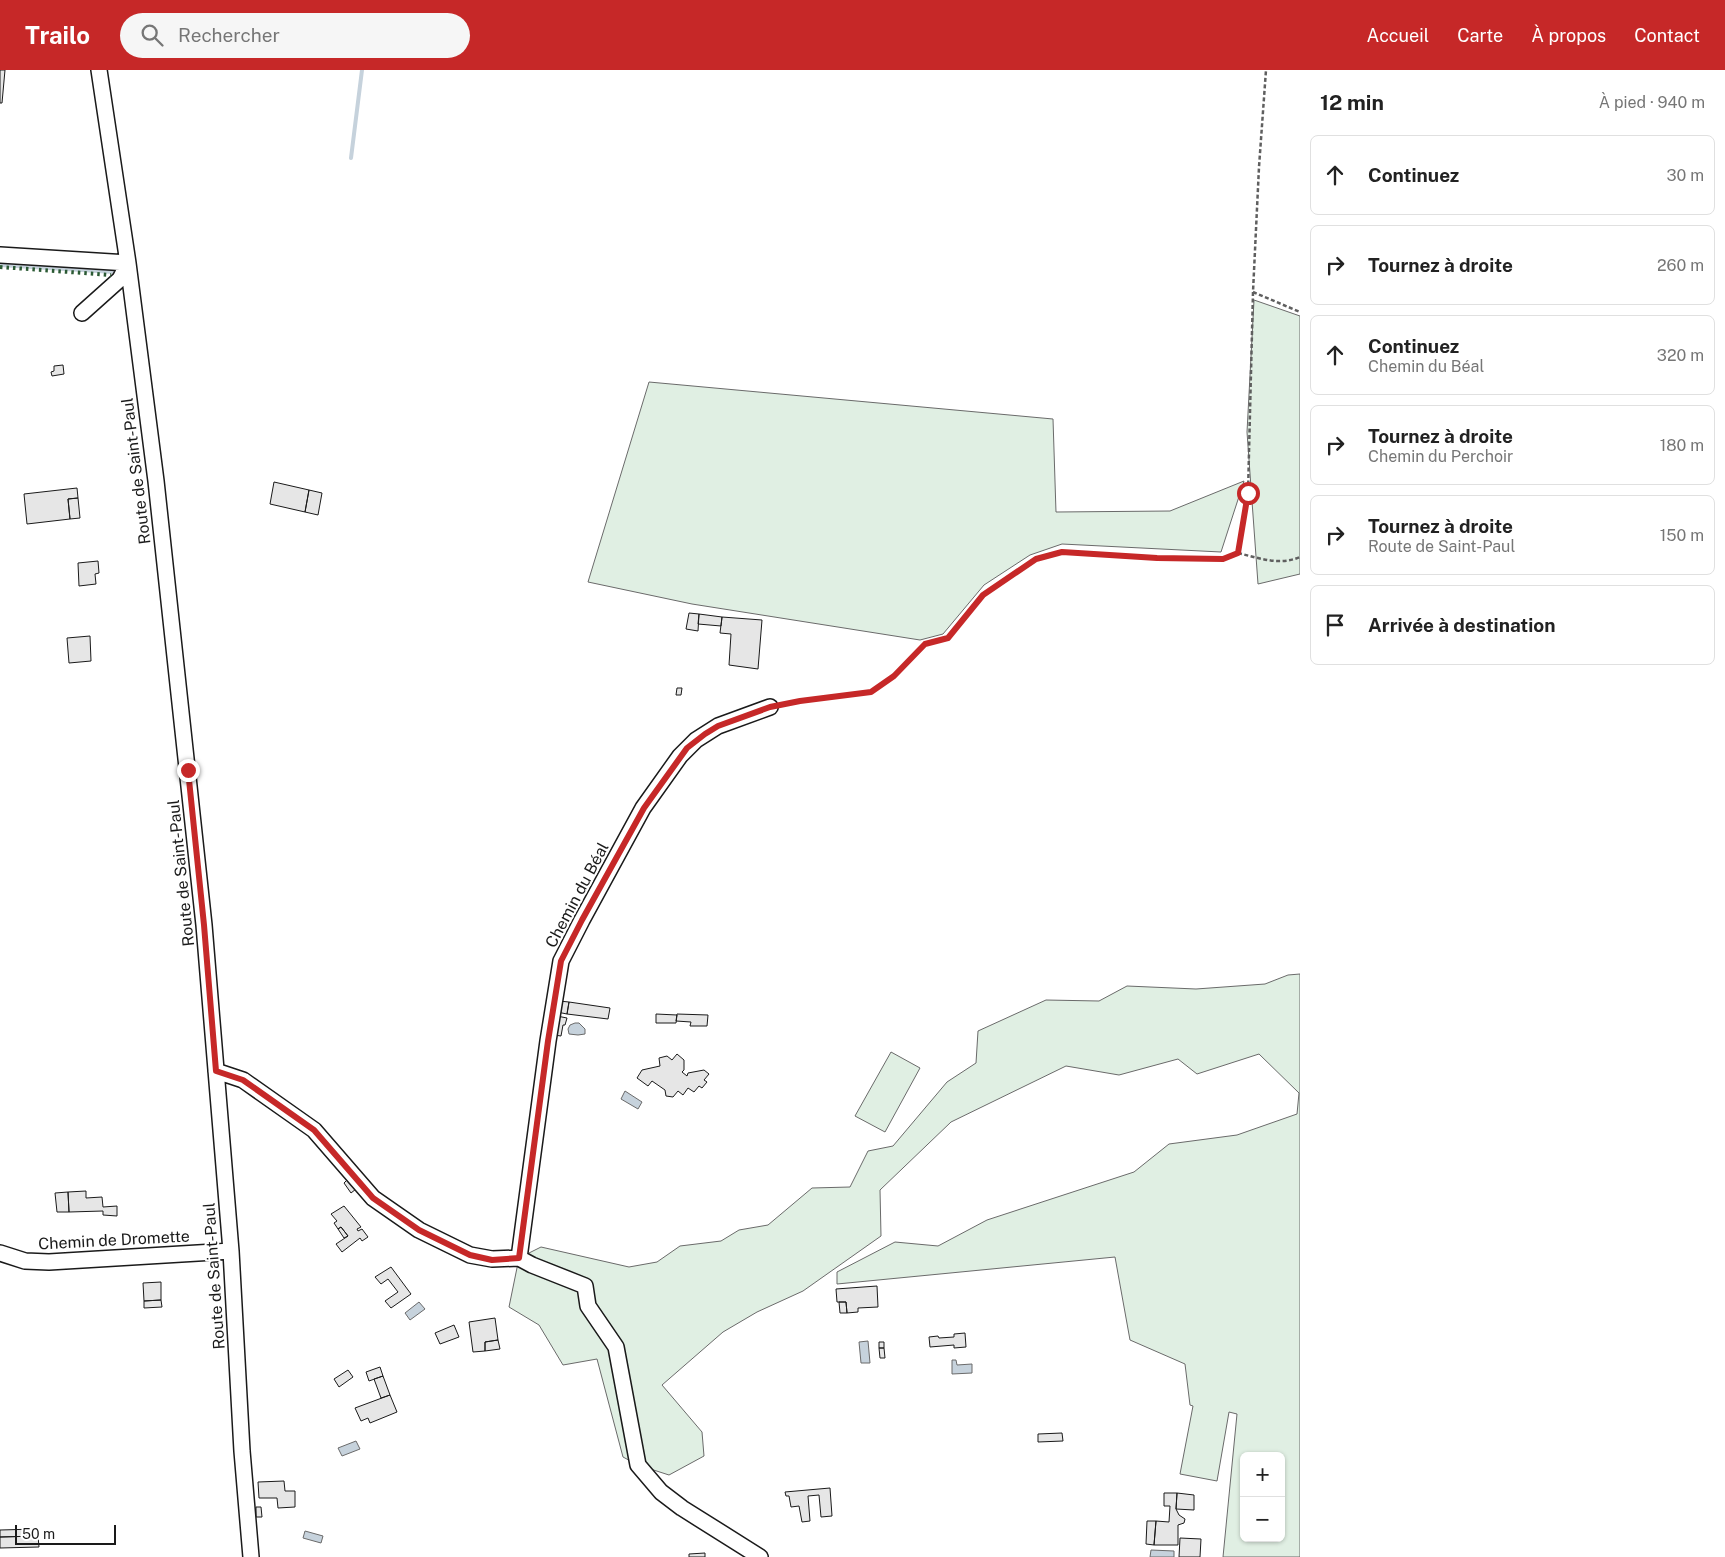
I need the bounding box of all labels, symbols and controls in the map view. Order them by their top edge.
search box [120,13,470,58]
text: Trailo [25,21,90,49]
icon: search [138,21,166,49]
text: Rechercher [178,24,280,46]
text: Accueil [1367,25,1429,46]
text: Carte [1457,25,1503,46]
text: À propos [1531,25,1606,46]
text: Contact [1634,25,1700,46]
text: 12 min [1320,90,1384,115]
text: À pied · 940 m [1599,93,1705,112]
icon: ahead [1321,161,1349,189]
text: Continuez [1368,164,1459,186]
text: 30 m [1667,166,1704,185]
icon: right [1321,251,1349,279]
text: Tournez à droite [1368,254,1513,276]
text: 260 m [1657,256,1704,275]
text: Continuez [1368,335,1459,357]
icon: ahead [1321,341,1349,369]
text: 320 m [1657,346,1704,365]
text: Chemin du Béal [1368,357,1484,376]
street label: Route de Saint-Paul [118,397,154,545]
text: Tournez à droite [1368,425,1513,447]
icon: right [1321,431,1349,459]
text: 180 m [1660,436,1704,455]
text: Chemin du Perchoir [1368,447,1513,466]
route start [1237,482,1260,505]
text: Tournez à droite [1368,515,1513,537]
icon: right [1321,521,1349,549]
text: 150 m [1660,526,1704,545]
text: Route de Saint-Paul [1368,537,1515,556]
icon: arrive [1321,611,1349,639]
text: Arrivée à destination [1368,614,1556,636]
route end [177,759,200,782]
street label: Route de Saint-Paul [164,799,198,947]
street label: Chemin du Béal [541,839,613,951]
street label: Route de Saint-Paul [199,1202,229,1350]
street label: Chemin de Dromette [38,1227,190,1253]
map controls [1240,1452,1285,1542]
button: + [1240,1452,1285,1497]
button: − [1240,1497,1285,1542]
scale bar [15,1522,116,1545]
text: 50 m [22,1526,55,1542]

